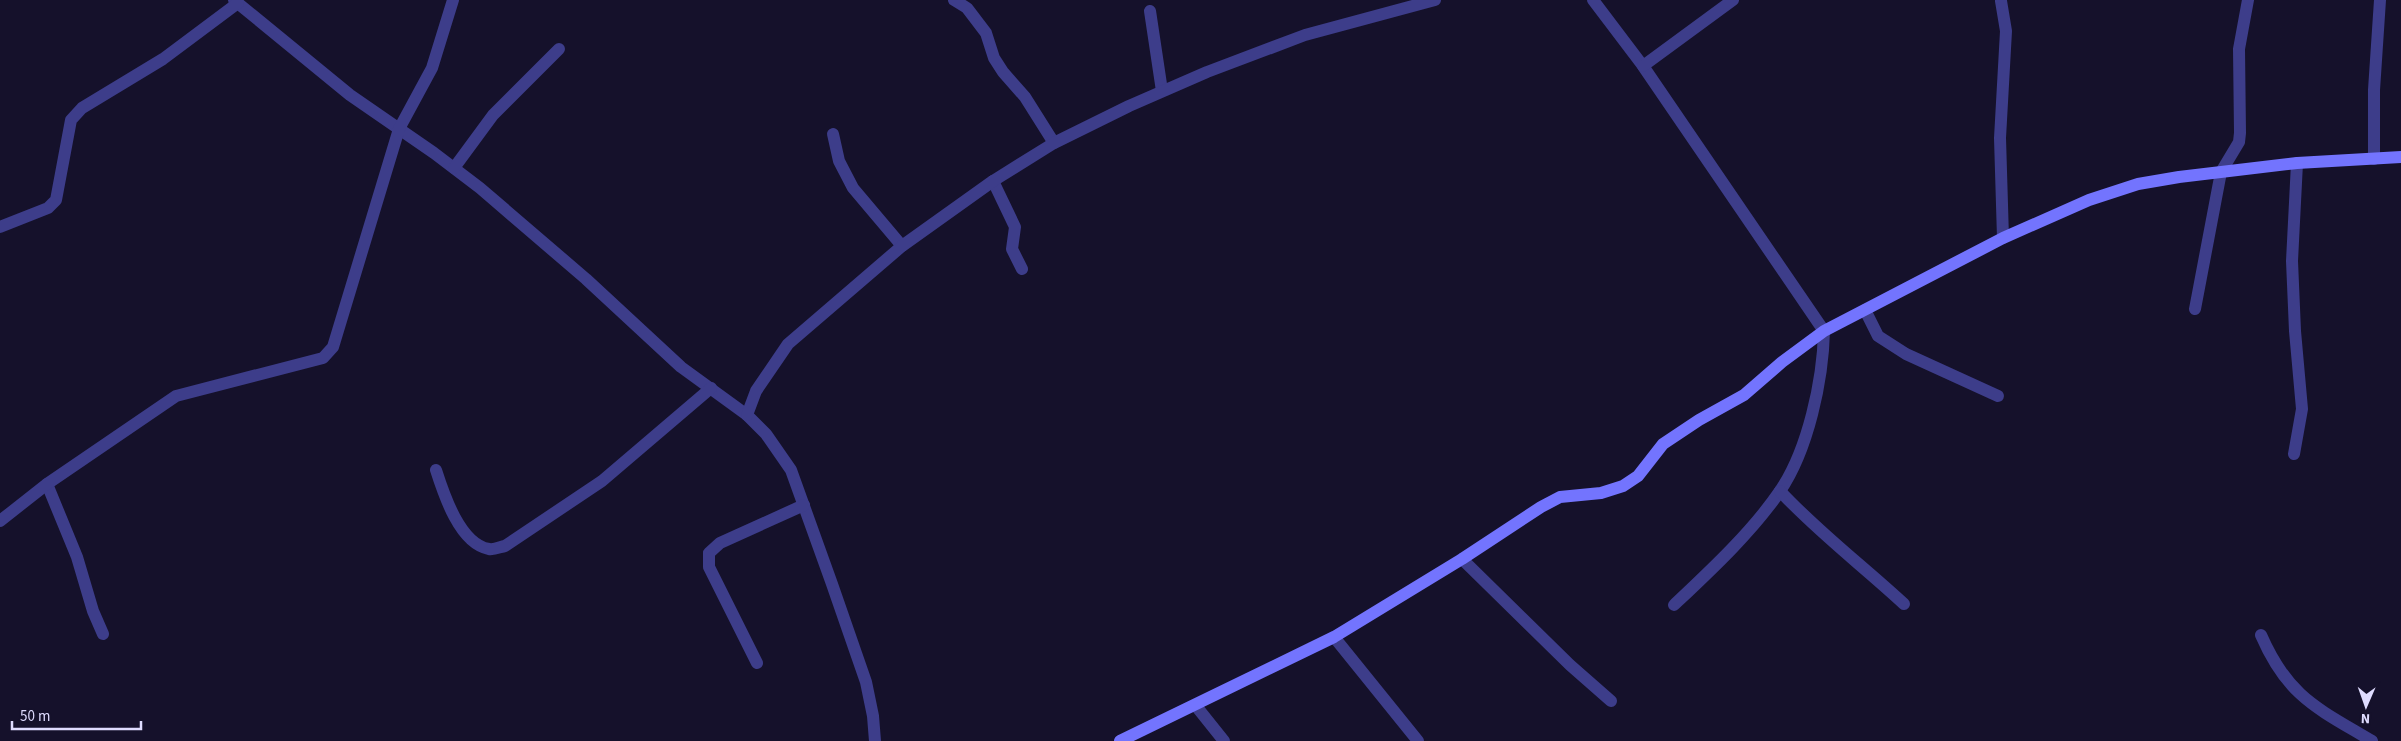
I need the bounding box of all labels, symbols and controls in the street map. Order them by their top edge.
north arrow [2341,681,2391,731]
scale bar [12,698,141,730]
text: 50 m [20,706,50,727]
text: N [2361,708,2371,728]

